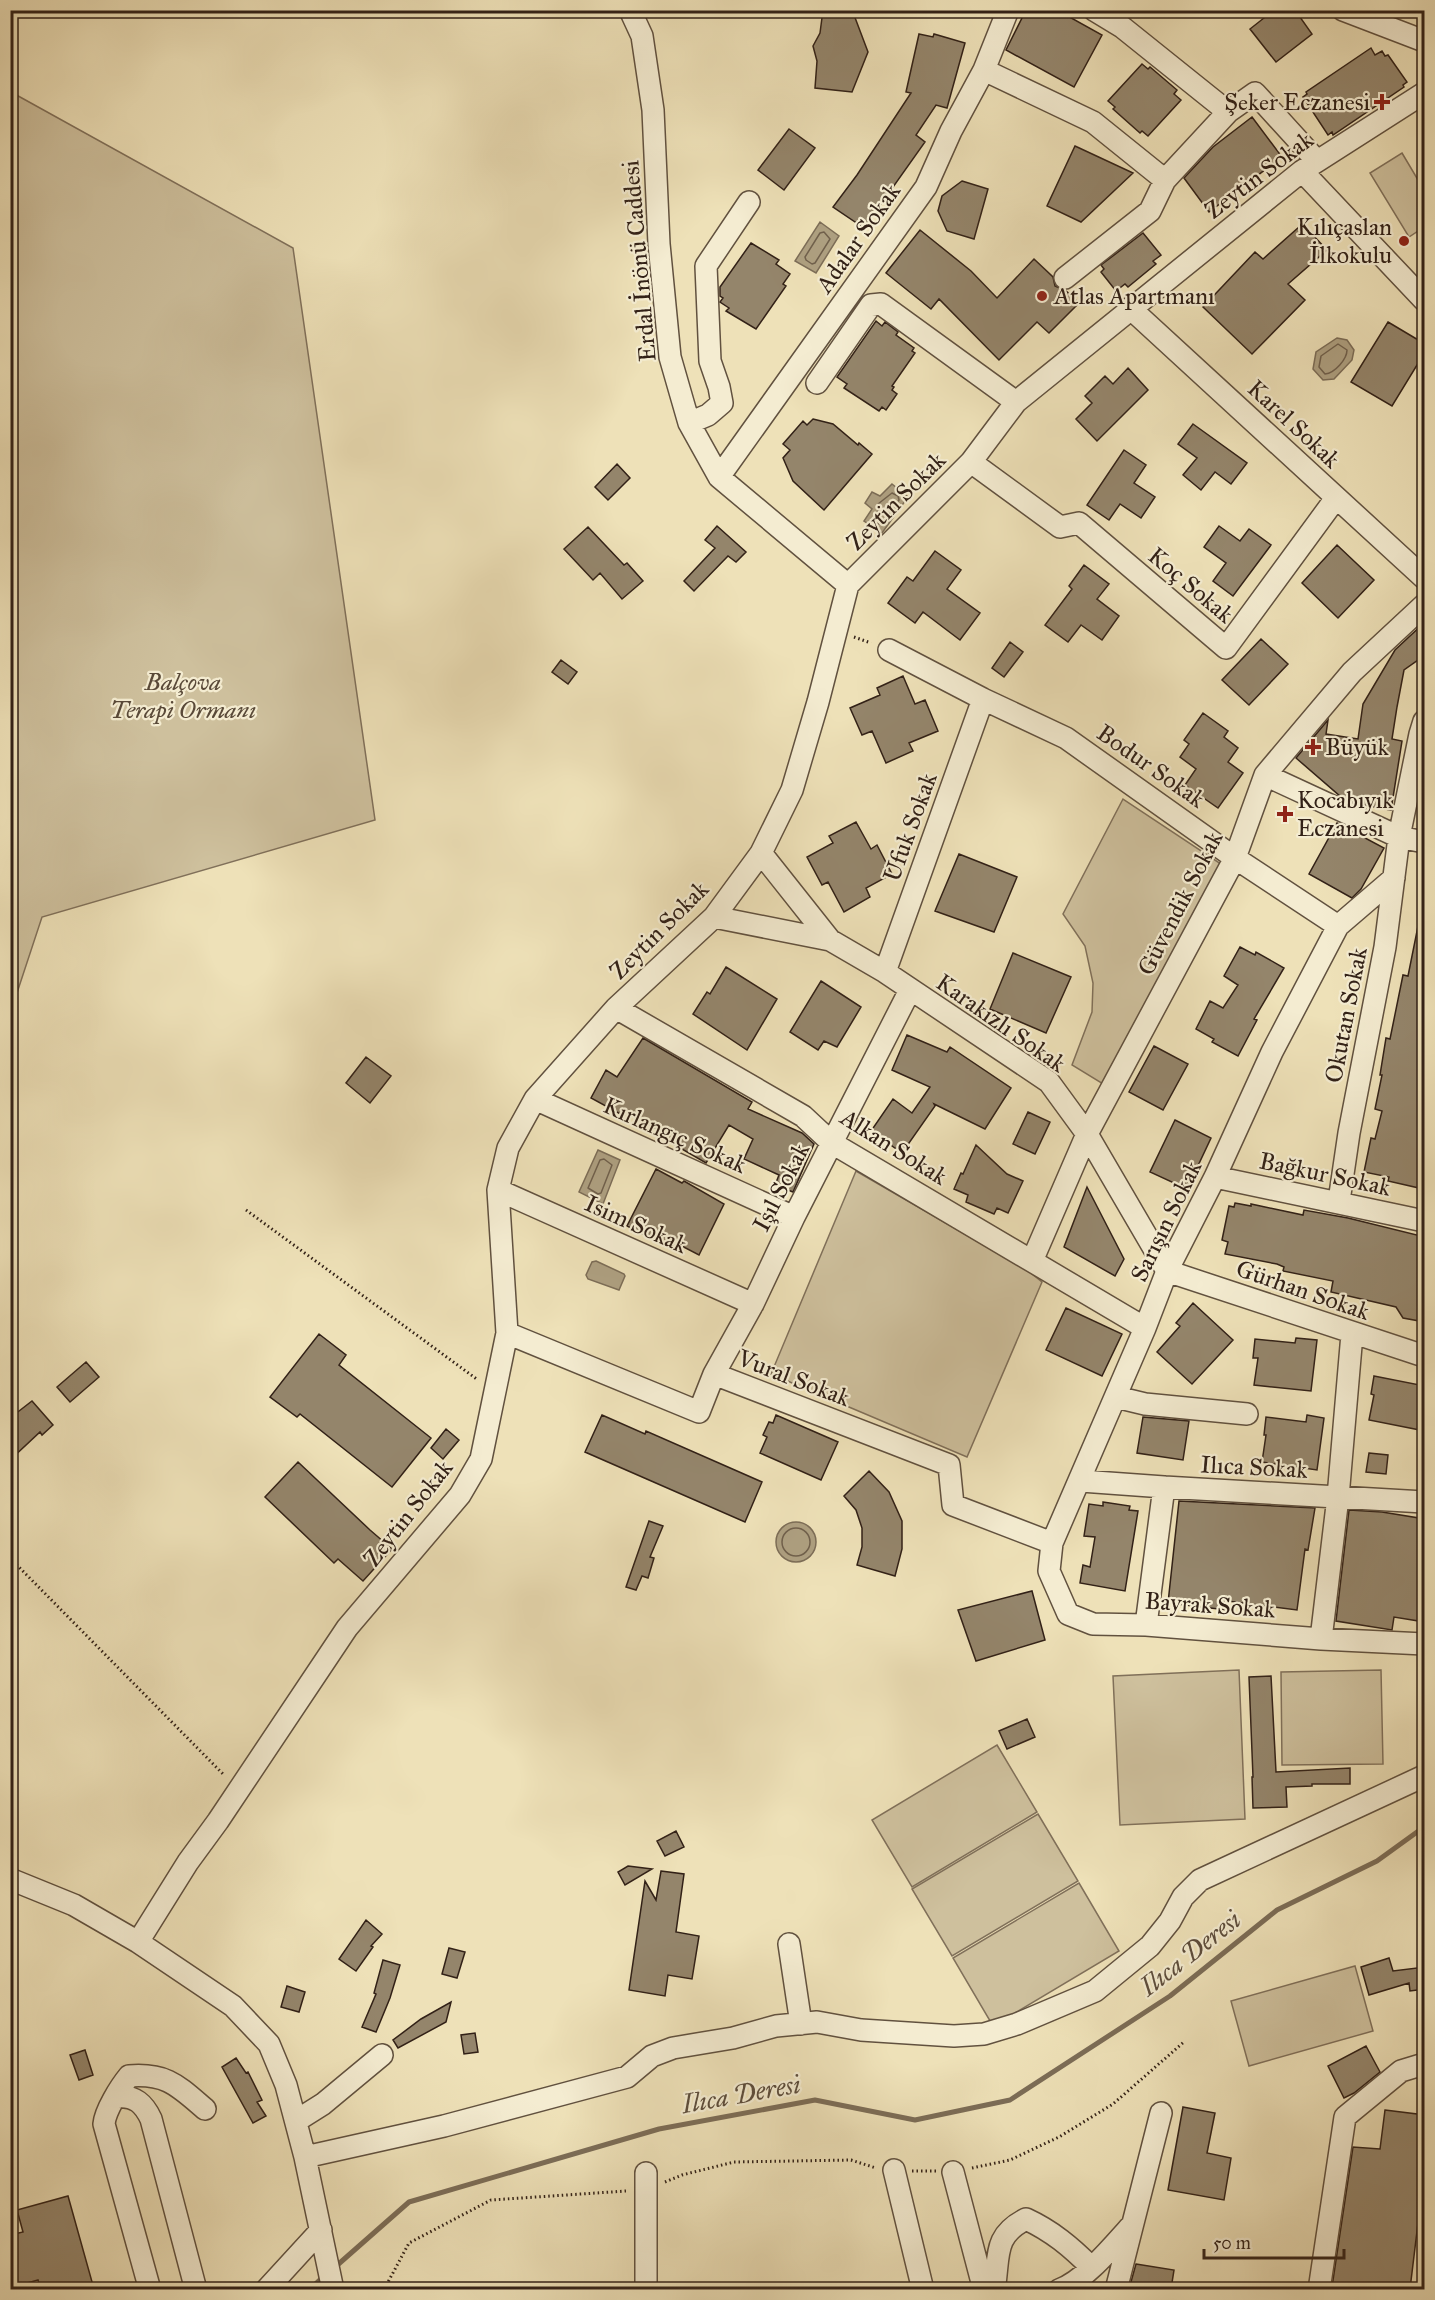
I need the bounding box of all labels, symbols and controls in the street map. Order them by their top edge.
place label: Şeker Eczanesi [1224,87,1370,117]
marker: Şeker Eczanesi [1375,95,1389,109]
street label: Zeytin Sokak [1199,124,1320,225]
street label: Erdal İnönü Caddesi [615,159,663,363]
street label: Adalar Sokak [809,177,907,300]
place label: Kılıçaslan İlkokulu [1297,212,1392,270]
marker: Kılıçaslan İlkokulu [1397,234,1411,248]
place label: Atlas Apartmanı [1053,281,1215,311]
marker: Atlas Apartmanı [1035,289,1049,303]
street label: Karel Sokak [1241,373,1347,475]
street label: Zeytin Sokak [840,445,952,557]
street label: Koç Sokak [1142,541,1241,630]
park label: Balçova Terapi Ormanı [110,667,256,725]
street label: Bodur Sokak [1091,718,1212,815]
place label: Büyük [1325,732,1390,762]
marker: Büyük [1306,740,1320,754]
street label: Ufuk Sokak [876,768,944,886]
place label: Kocabıyık Eczanesi [1297,785,1394,843]
marker: Kocabıyık Eczanesi [1278,807,1292,821]
street label: Güvendik Sokak [1131,825,1230,980]
street label: Zeytin Sokak [603,874,715,986]
street label: Okutan Sokak [1318,944,1374,1085]
street label: Karakızlı Sokak [930,967,1072,1079]
street label: Kırlangıç Sokak [599,1090,752,1180]
street label: Alkan Sokak [834,1102,954,1192]
street label: Işıl Sokak [746,1137,816,1236]
street label: Bağkur Sokak [1257,1145,1394,1203]
street label: Sarışın Sokak [1124,1155,1209,1287]
street label: Isim Sokak [580,1188,693,1260]
street label: Gürhan Sokak [1232,1253,1374,1327]
street label: Vural Sokak [733,1343,855,1413]
street label: Ilıca Sokak [1200,1449,1309,1485]
street label: Zeytin Sokak [357,1453,460,1573]
street label: Bayrak Sokak [1144,1585,1277,1625]
water label: Ilıca Deresi [1132,1903,1247,2003]
water label: Ilıca Deresi [678,2068,803,2120]
scale bar [1204,2222,1344,2260]
text: 50 m [1213,2232,1251,2254]

